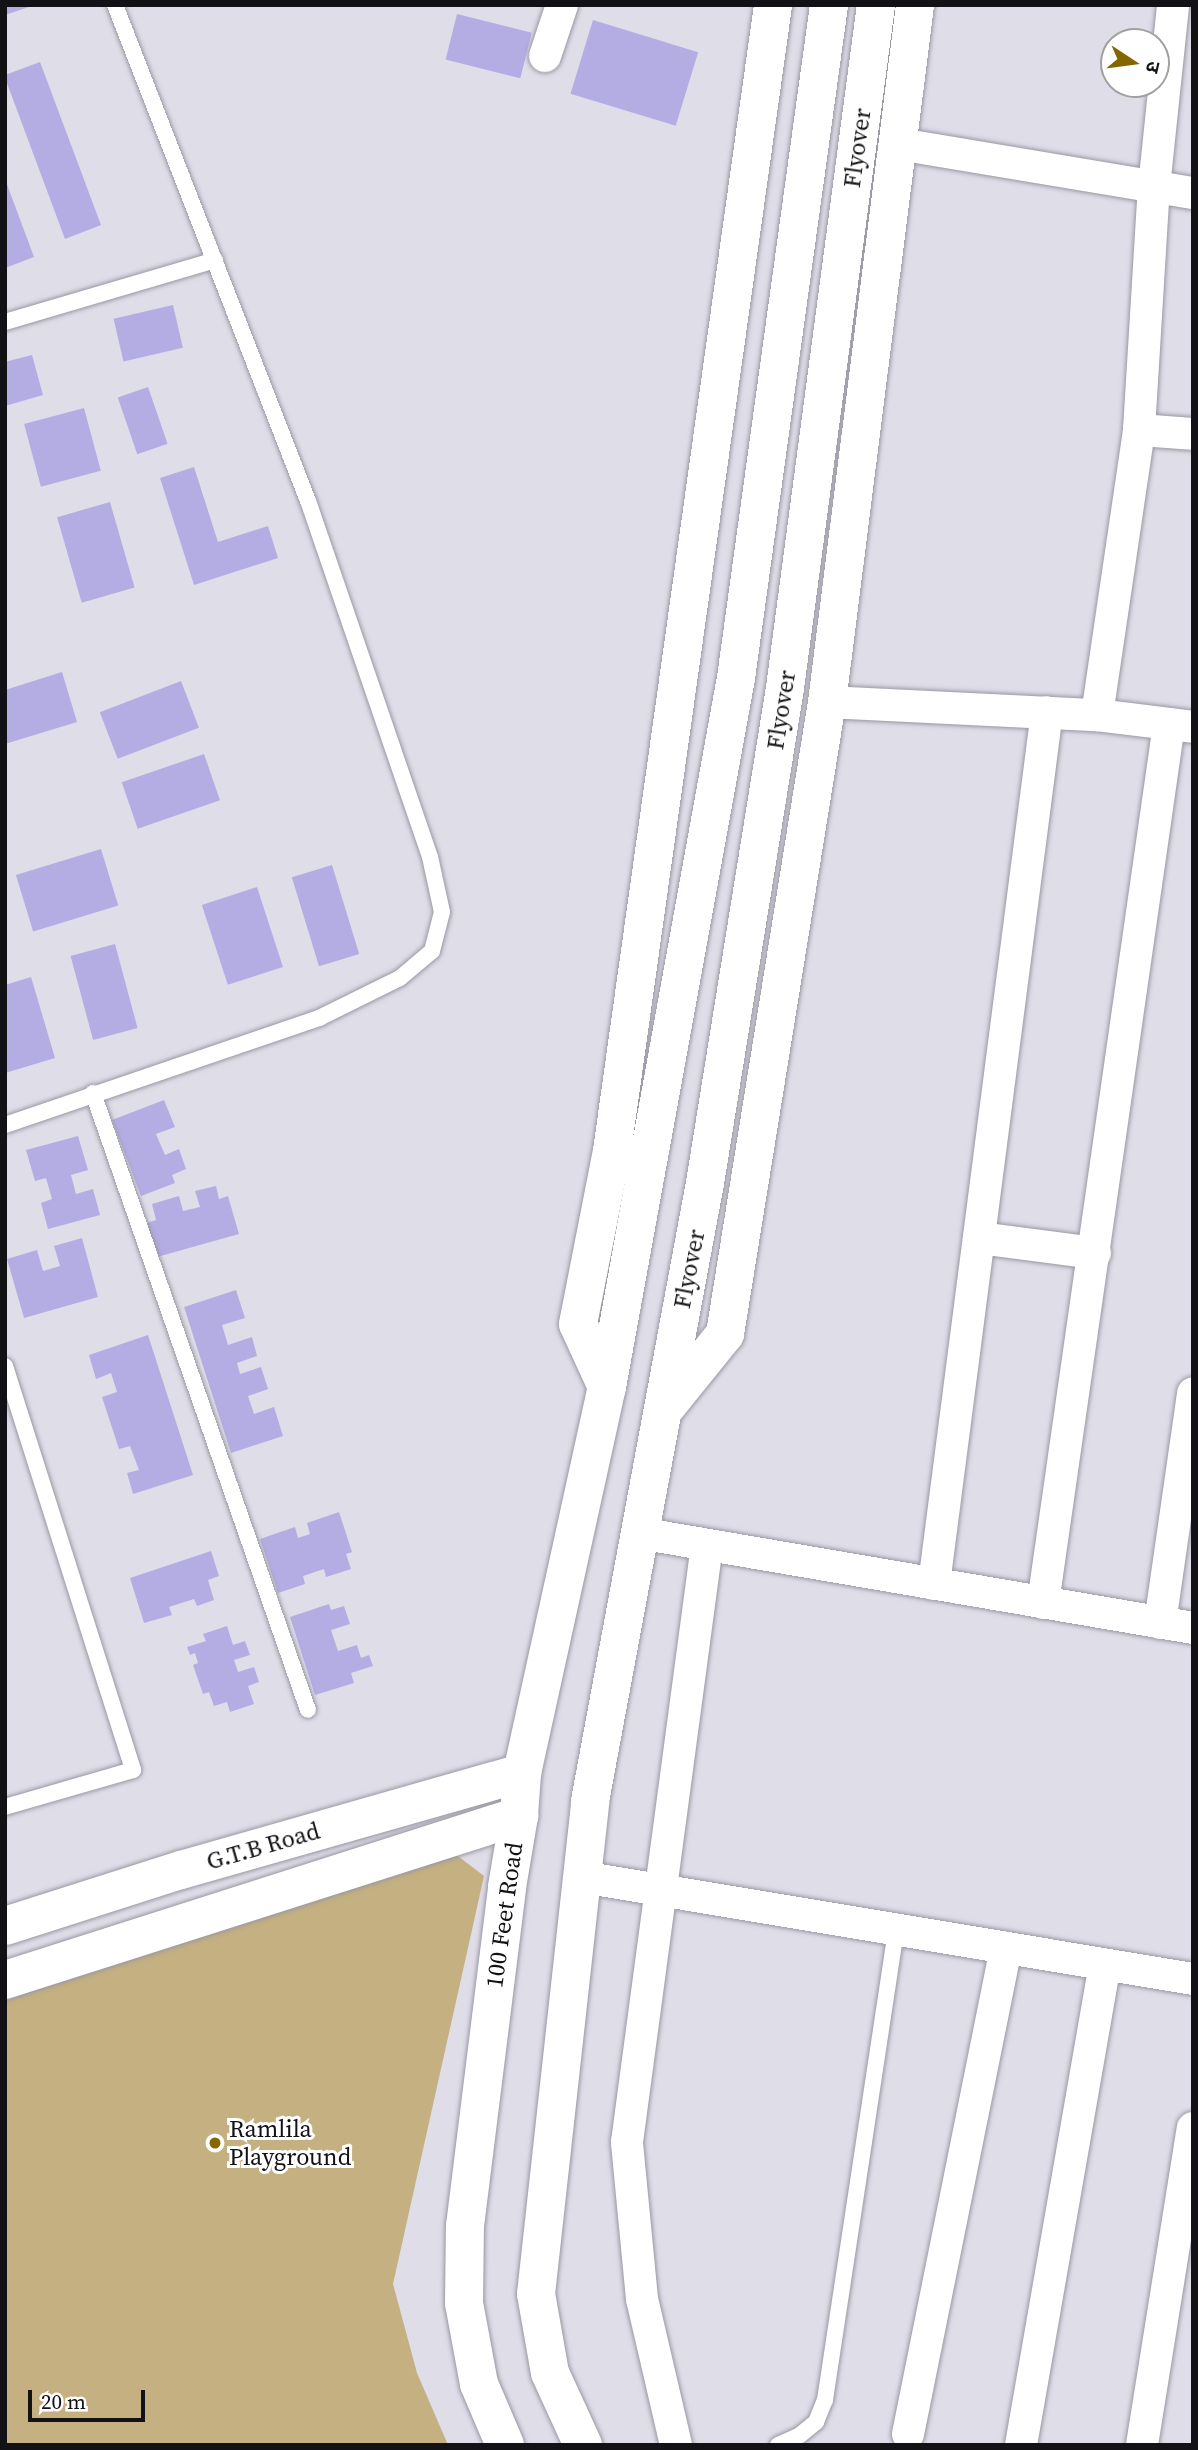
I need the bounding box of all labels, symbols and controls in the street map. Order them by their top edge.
north arrow [1100,28,1170,98]
text: उ [1140,59,1167,76]
street label: Flyover [837,106,877,190]
street label: Flyover [761,668,801,752]
street label: Flyover [667,1227,711,1311]
street label: G.T.B Road [203,1816,323,1876]
street label: 100 Feet Road [480,1840,528,1990]
place label: Ramlila Playground [229,2115,351,2171]
marker: Ramlila Playground [207,2135,223,2151]
scale bar [32,2376,149,2420]
text: 20 m [41,2387,86,2416]

